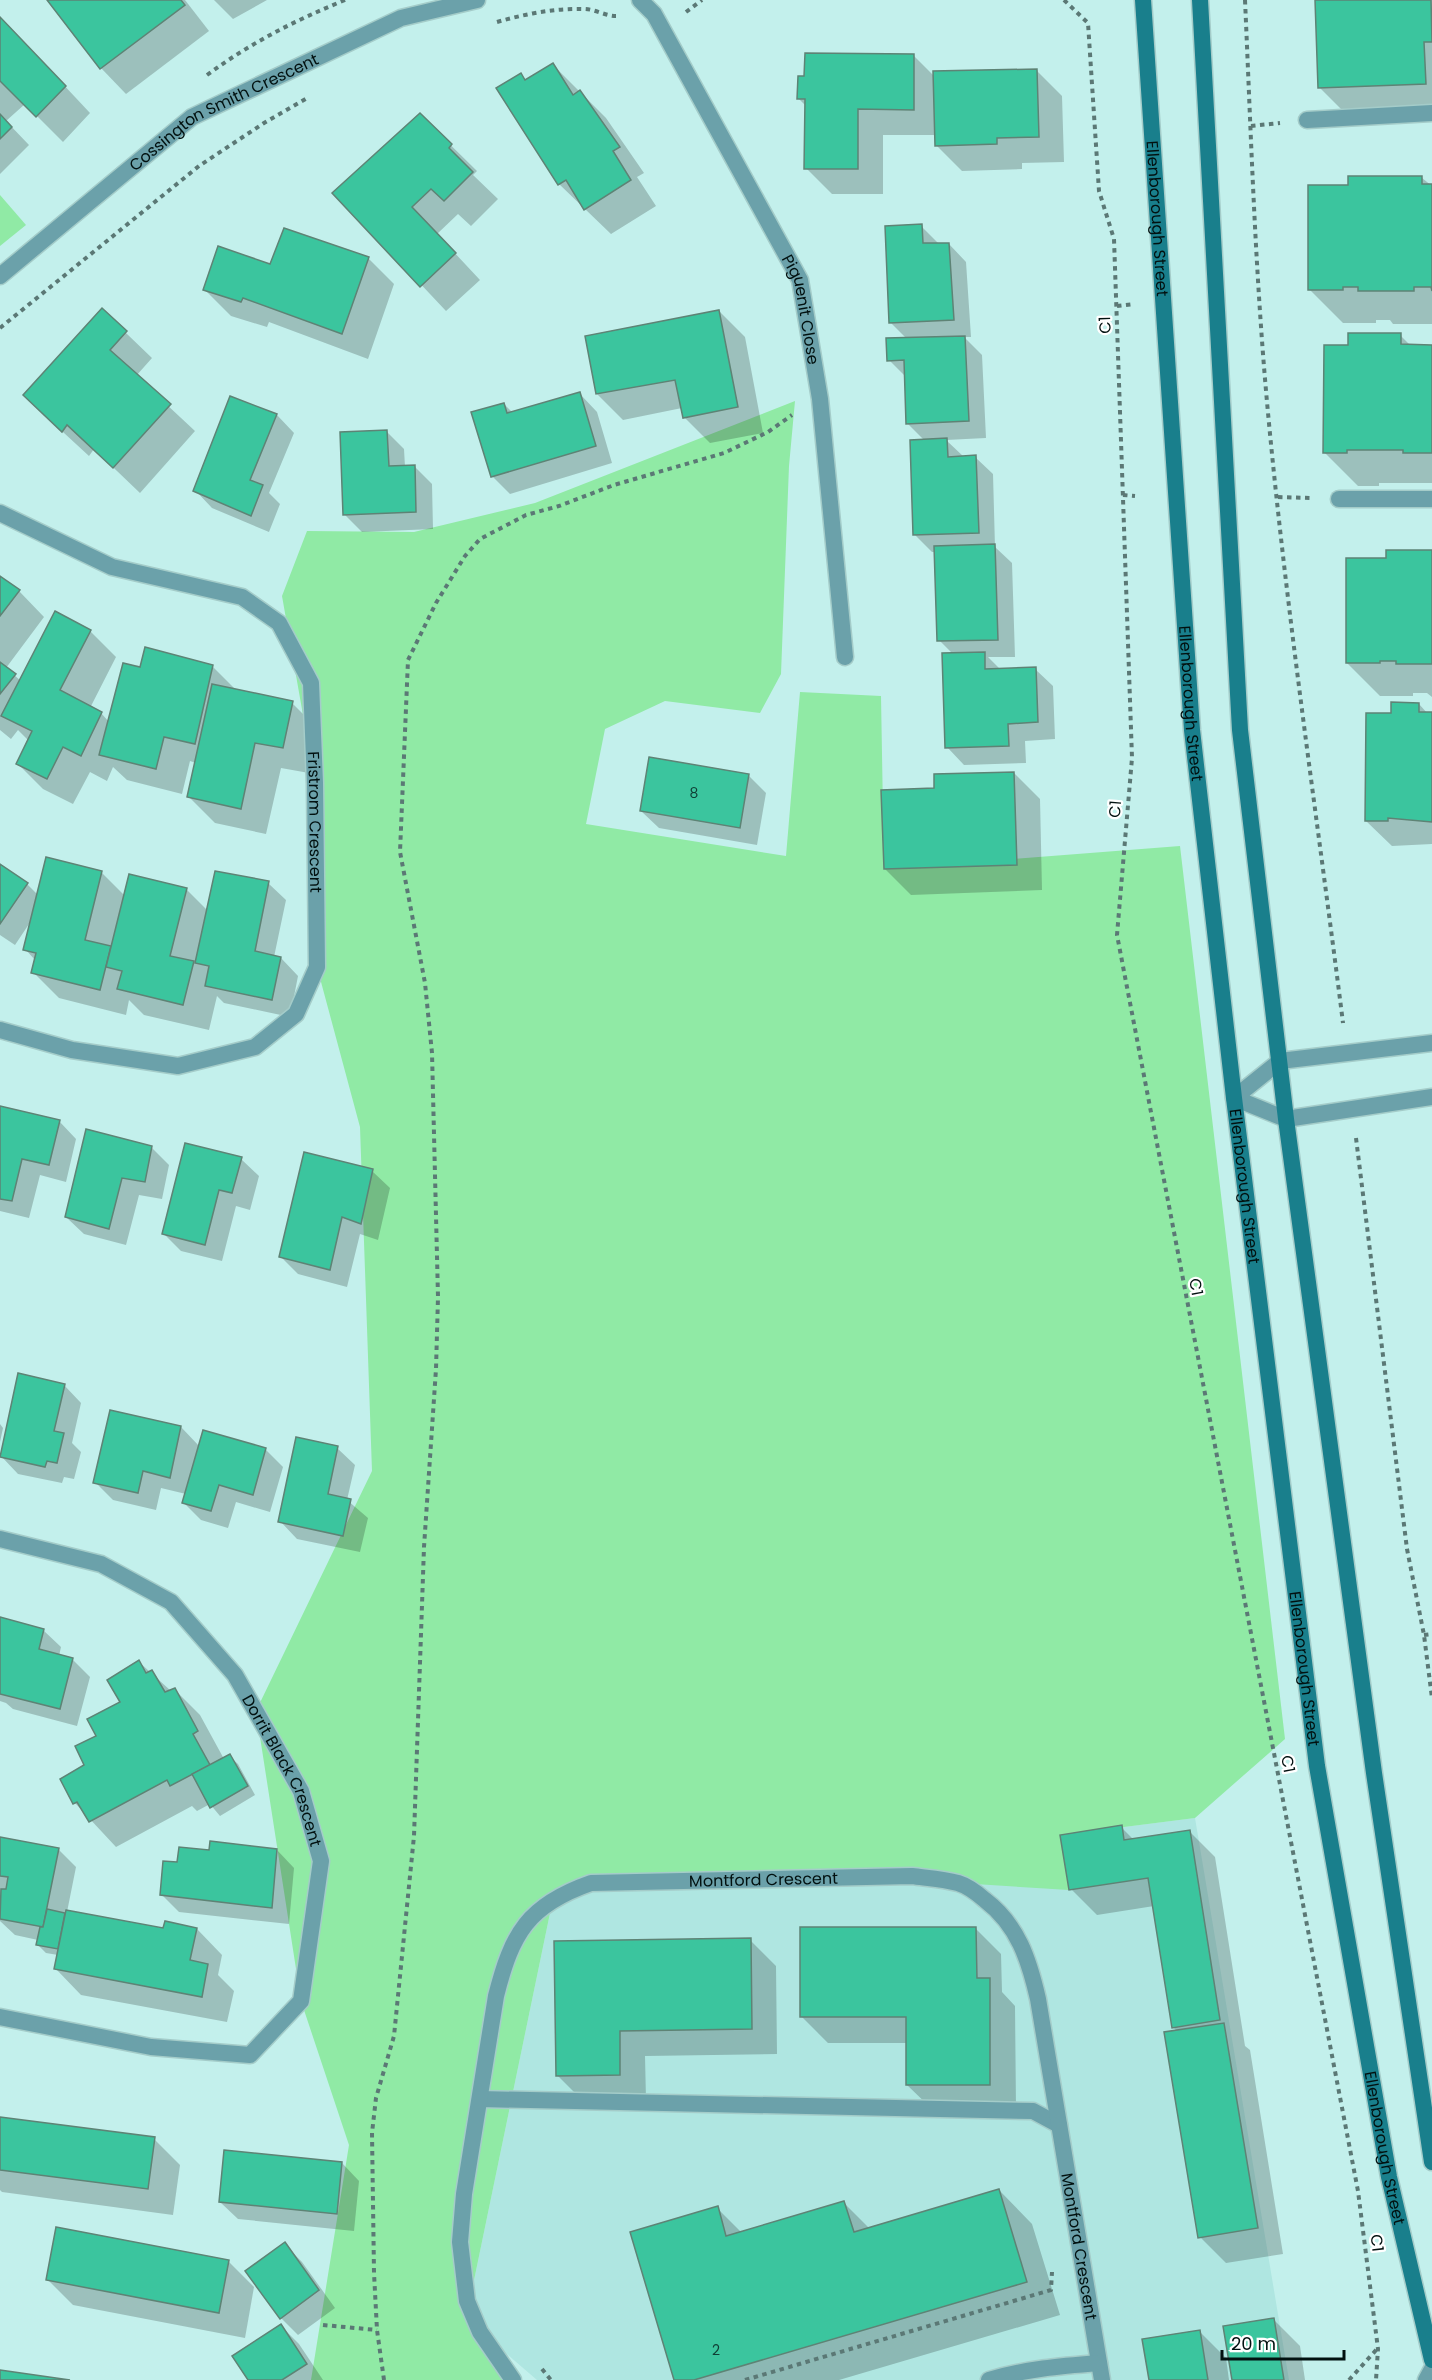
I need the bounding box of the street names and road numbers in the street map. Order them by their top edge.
street label: Cossington Smith Crescent [124,47,322,176]
street label: Ellenborough Street [1141,140,1174,297]
street label: Piguenit Close [776,250,826,366]
street label: C1 [1093,316,1117,334]
street label: Ellenborough Street [1174,625,1209,783]
street label: Fristrom Crescent [302,751,328,893]
street label: C1 [1103,799,1127,819]
street label: Ellenborough Street [1224,1107,1266,1265]
street label: C1 [1183,1276,1209,1298]
street label: Ellenborough Street [1284,1590,1326,1748]
street label: Dorrit Black Crescent [237,1690,328,1849]
street label: C1 [1275,1753,1301,1775]
street label: Montford Crescent [689,1866,838,1892]
street label: Ellenborough Street [1359,2069,1411,2227]
street label: Montford Crescent [1056,2171,1103,2322]
street label: C1 [1365,2233,1389,2253]

